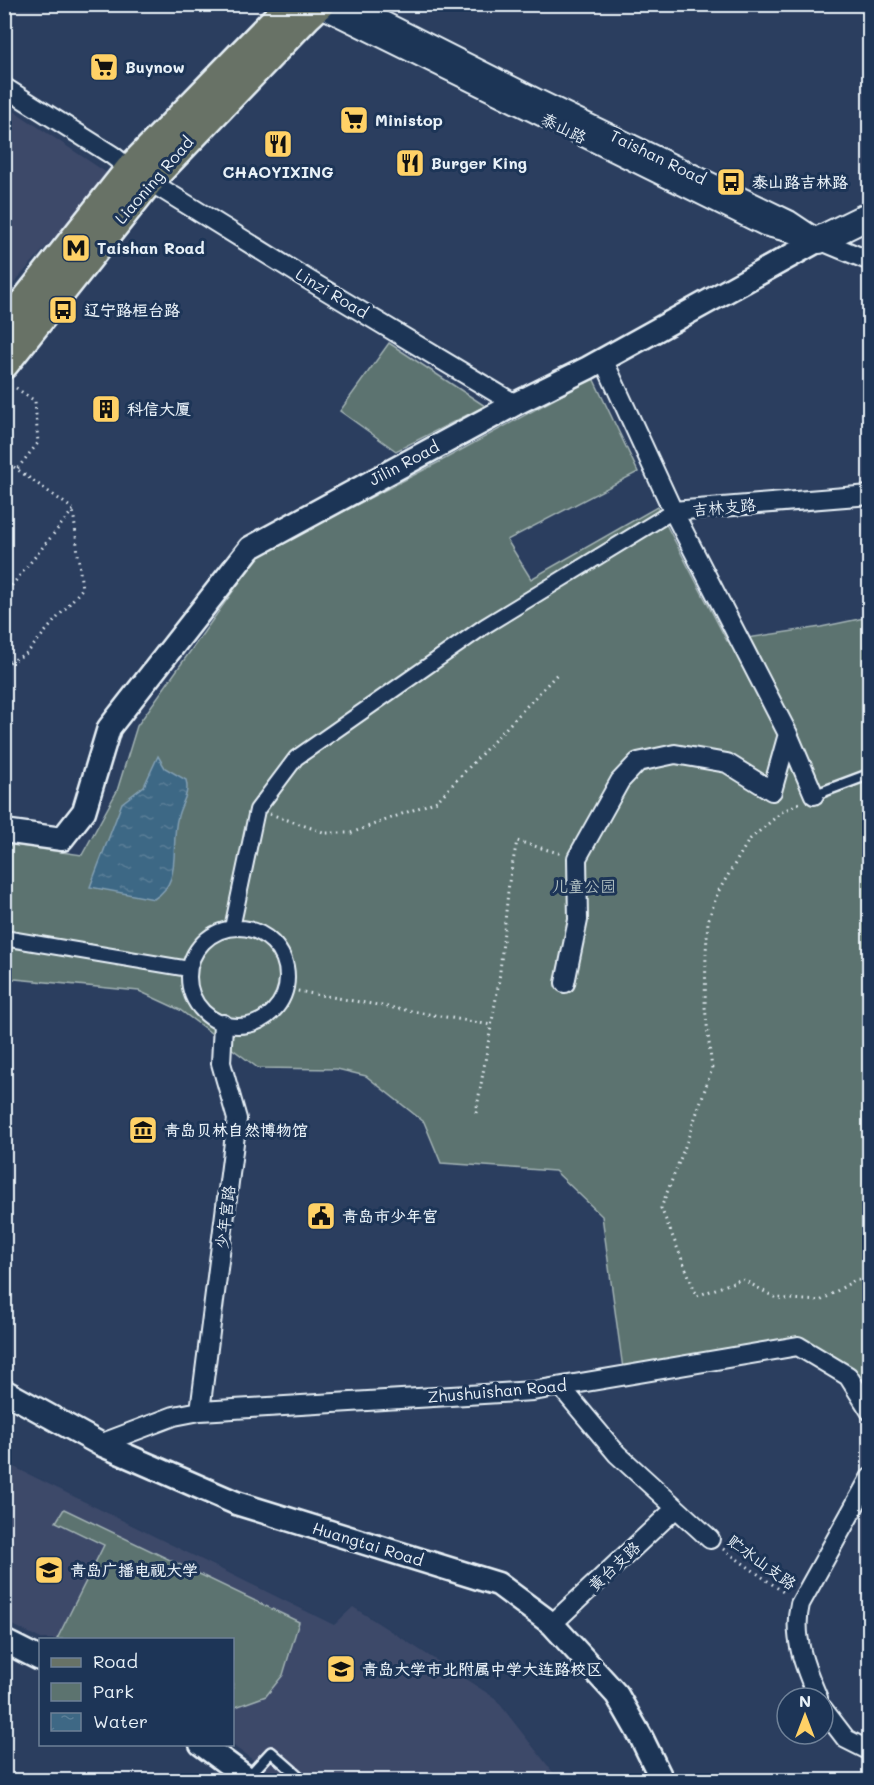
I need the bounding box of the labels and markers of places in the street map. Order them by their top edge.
supermarket icon: Buynow [88,51,120,83]
place label: Buynow [125,56,185,77]
supermarket icon: Ministop [338,104,370,136]
place label: Ministop [375,109,443,130]
restaurant icon: CHAOYIXING [262,128,294,160]
restaurant icon: Burger King [394,147,426,179]
place label: Burger King [431,152,527,173]
place label: CHAOYIXING [222,161,334,182]
bus stop icon: 泰山路吉林路 [715,166,747,198]
place label: 泰山路吉林路 [752,171,848,192]
metro station icon: Taishan Road [60,232,92,264]
place label: Taishan Road [97,237,205,258]
bus stop icon: 辽宁路桓台路 [47,294,79,326]
place label: 辽宁路桓台路 [84,299,180,320]
building icon: 科信大厦 [90,393,122,425]
place label: 科信大厦 [127,398,191,419]
museum icon: 青岛贝林自然博物馆 [127,1114,159,1146]
place label: 青岛贝林自然博物馆 [164,1119,308,1140]
public building icon: 青岛市少年宫 [305,1200,337,1232]
place label: 青岛市少年宫 [342,1205,438,1226]
school or university icon: 青岛广播电视大学 [33,1554,65,1586]
place label: 青岛广播电视大学 [70,1559,198,1580]
school or university icon: 青岛大学市北附属中学大连路校区 [325,1653,357,1685]
place label: 青岛大学市北附属中学大连路校区 [362,1658,602,1679]

